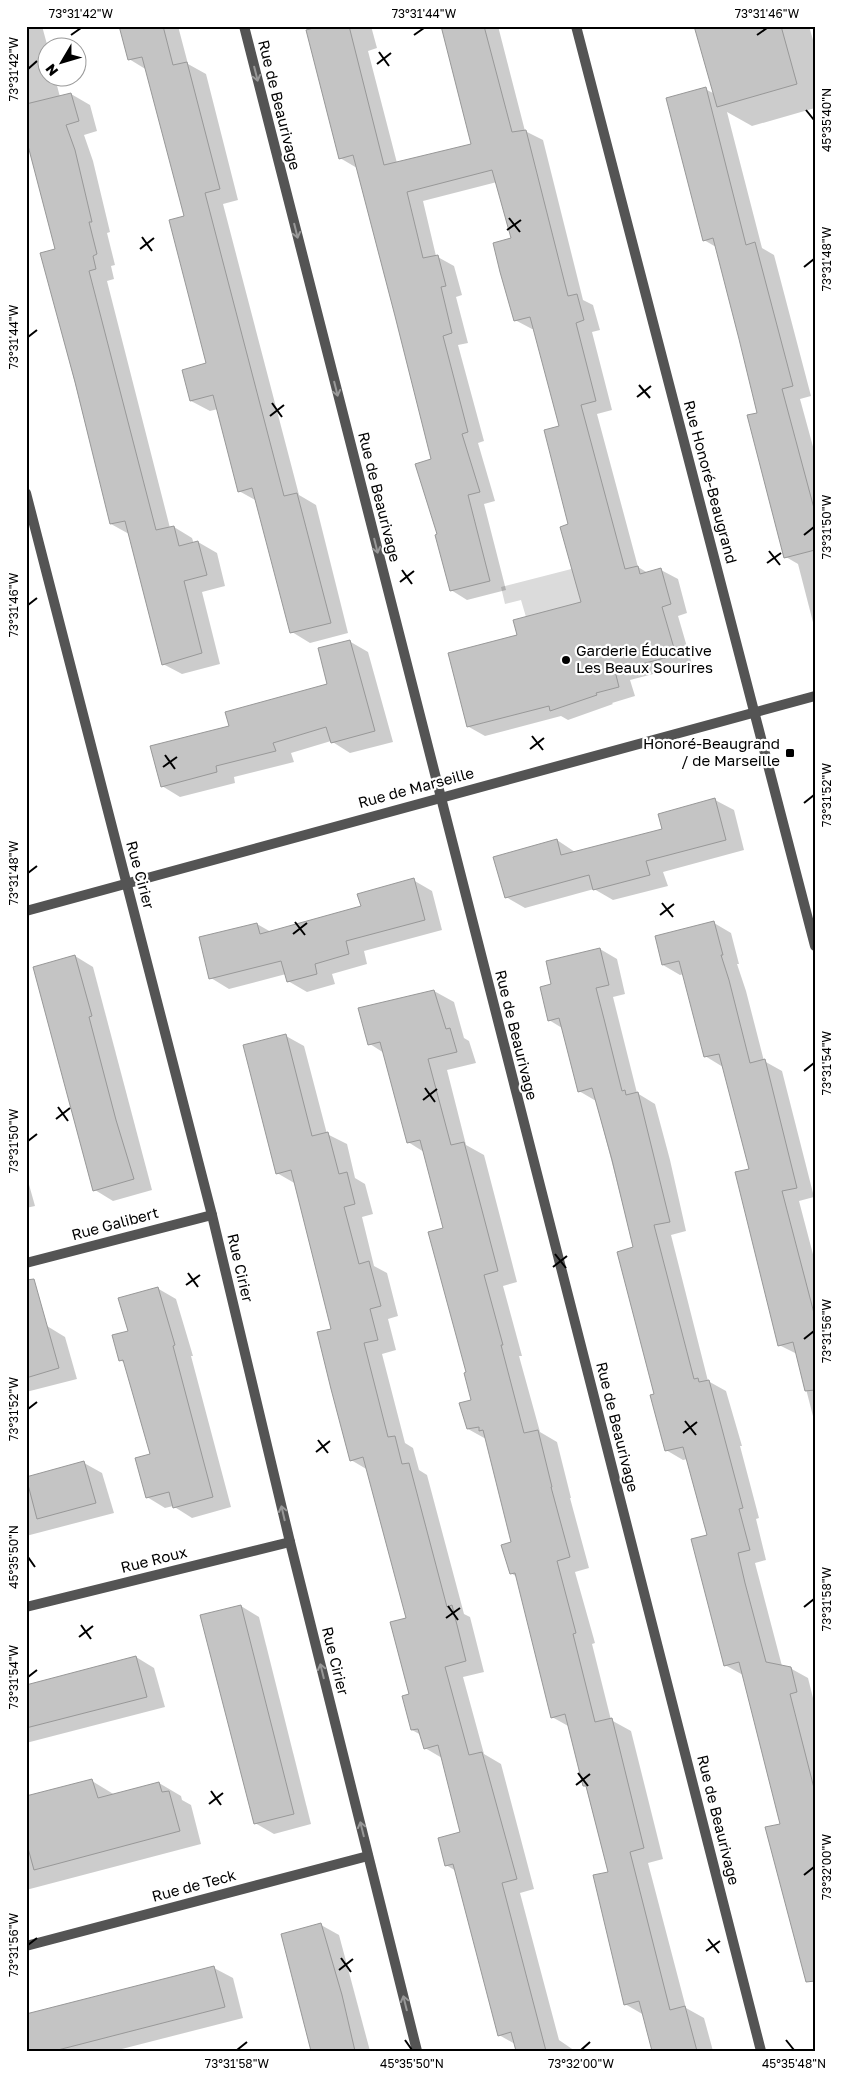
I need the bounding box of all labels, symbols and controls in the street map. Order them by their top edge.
text: 73°31'42"W [49,6,114,21]
text: 73°31'44"W [392,6,457,21]
text: 73°31'46"W [735,6,800,21]
text: 73°31'42"W [6,36,21,101]
north arrow [38,38,88,88]
street label: Rue de Beaurivage [255,38,305,172]
text: N [41,61,61,80]
one-way arrow [252,65,261,81]
text: 45°35'40"N [819,88,834,152]
one-way arrow [292,223,301,239]
text: 73°31'48"W [819,226,834,291]
text: 73°31'44"W [6,304,21,369]
one-way arrow [332,380,341,396]
street label: Rue Honoré-Beaugrand [680,398,741,565]
street label: Rue de Beaurivage [355,430,405,564]
text: 73°31'50"W [819,494,834,559]
one-way arrow [372,538,381,554]
text: 73°31'46"W [6,572,21,637]
place label: Garderie Éducative Les Beaux Sourires [576,641,713,676]
marker: Garderie Éducative Les Beaux Sourires [560,654,572,666]
place label: Honoré-Beaugrand / de Marseille [643,734,780,769]
marker: Honoré-Beaugrand / de Marseille [784,747,796,759]
street label: Rue de Marseille [356,763,476,811]
text: 73°31'52"W [819,763,834,827]
street label: Rue Cirier [123,839,159,911]
text: 73°31'48"W [6,840,21,905]
street label: Rue de Beaurivage [492,968,542,1102]
text: 73°31'54"W [819,1030,834,1095]
text: 73°31'50"W [6,1108,21,1173]
street label: Rue Galibert [69,1203,160,1243]
street label: Rue Cirier [224,1232,258,1304]
text: 73°31'56"W [819,1298,834,1363]
street label: Rue de Beaurivage [593,1360,643,1494]
text: 73°31'52"W [6,1377,21,1441]
one-way arrow [278,1506,287,1522]
text: 45°35'50"N [6,1525,21,1589]
street label: Rue Roux [119,1542,189,1576]
text: 73°31'58"W [819,1566,834,1631]
street label: Rue Cirier [319,1625,353,1697]
text: 73°31'54"W [6,1644,21,1709]
one-way arrow [317,1664,326,1680]
street label: Rue de Beaurivage [694,1753,744,1887]
one-way arrow [357,1821,366,1837]
text: 73°32'00"W [819,1834,834,1900]
street label: Rue de Teck [150,1865,238,1905]
text: 73°31'56"W [6,1912,21,1977]
one-way arrow [400,1996,409,2012]
text: 73°31'58"W [205,2056,270,2071]
text: 45°35'50"N [380,2056,444,2071]
text: 73°32'00"W [548,2056,614,2071]
text: 45°35'48"N [762,2056,826,2071]

